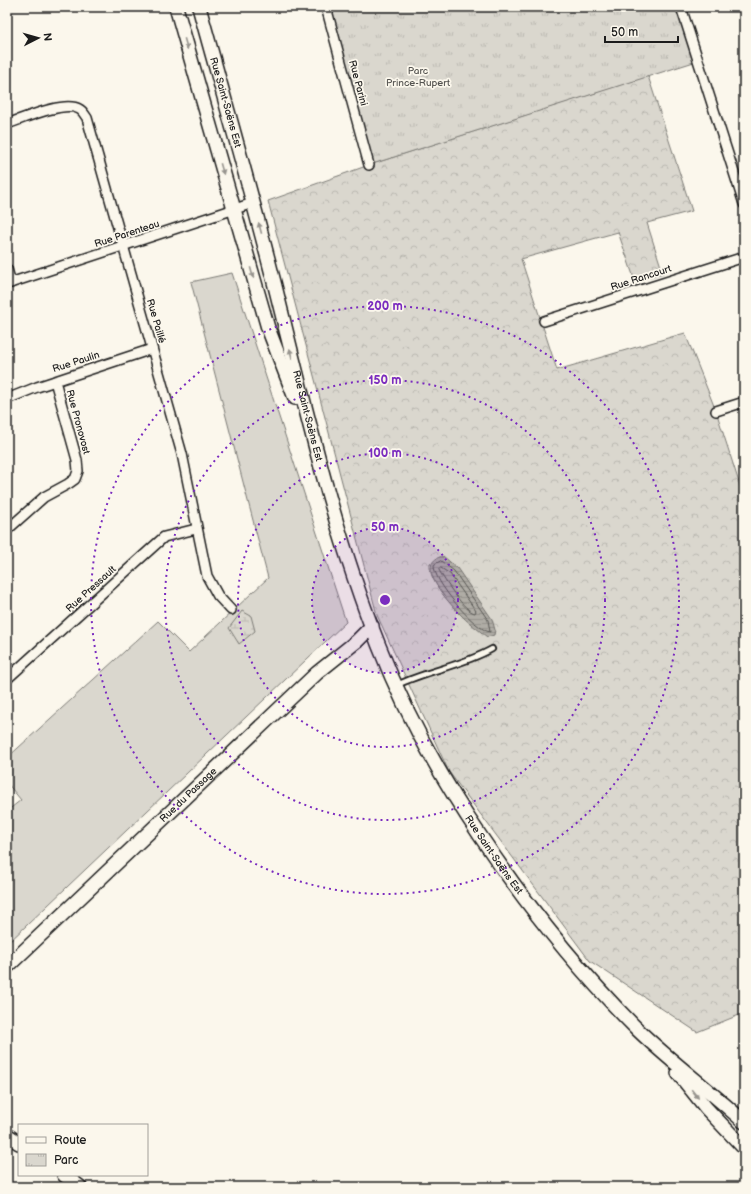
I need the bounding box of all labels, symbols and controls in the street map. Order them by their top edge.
north arrow [18,18,58,58]
scale bar [605,18,678,44]
text: 50 m [611,25,638,40]
text: N [41,32,54,42]
one-way arrow [184,38,190,51]
street label: Rue Saint-Saëns Est [207,56,244,149]
street label: Rue Parini [346,59,370,107]
park label: Parc Prince-Rupert [386,65,450,89]
one-way arrow [219,164,225,176]
street label: Rue Parenteau [93,218,161,250]
one-way arrow [256,222,262,234]
street label: Rue Rancourt [609,263,673,293]
one-way arrow [249,268,255,280]
street label: Rue Paillé [144,297,168,345]
text: 200 m [367,299,403,314]
one-way arrow [288,348,294,360]
street label: Rue Paulin [51,349,101,375]
street label: Rue Saint-Saëns Est [290,369,325,463]
text: 150 m [369,373,401,388]
street label: Rue Pronovost [64,388,92,456]
text: 100 m [368,446,402,461]
text: 50 m [371,520,399,535]
street label: Rue Pressault [63,563,119,615]
centre of rings [378,593,392,607]
street label: Rue du Passage [157,765,220,825]
street label: Rue Saint-Saëns Est [462,813,525,897]
one-way arrow [691,1089,700,1100]
legend [18,1124,148,1176]
text: Route [54,1133,86,1148]
text: Parc [54,1153,78,1168]

